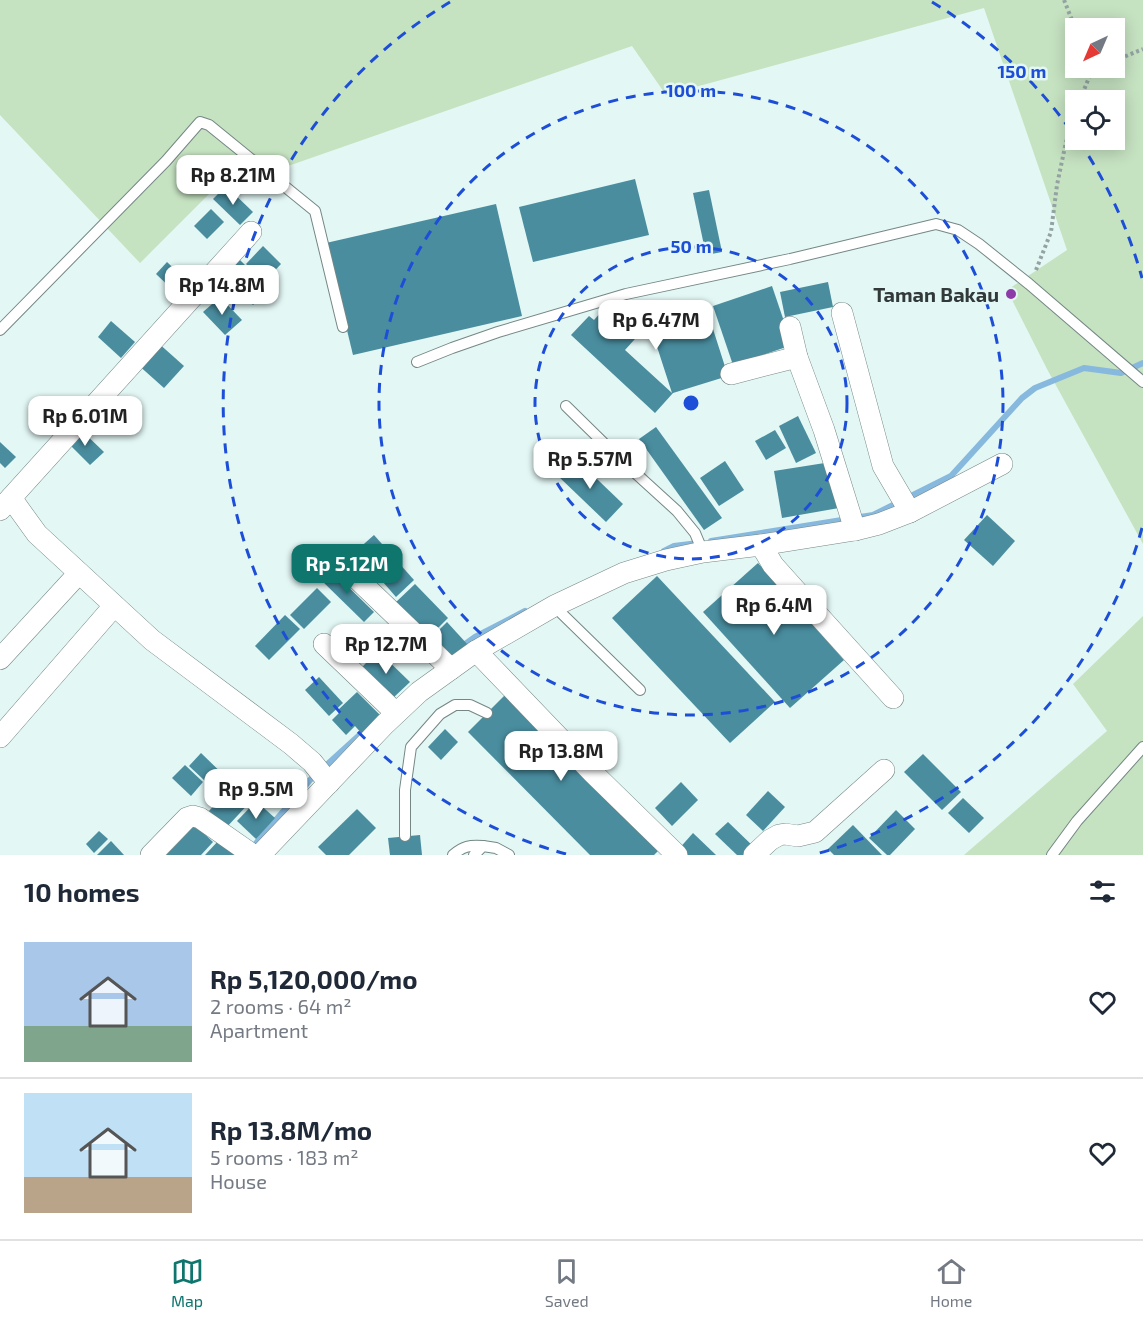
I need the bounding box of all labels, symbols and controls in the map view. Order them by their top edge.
north arrow [1065,18,1125,78]
map controls [1065,18,1125,150]
text: 150 m [998,60,1046,82]
text: 100 m [666,79,716,101]
button: locate [1065,90,1125,150]
pin: Rp 8.21M [171,155,295,206]
text: Rp 8.21M [190,162,276,186]
text: 50 m [670,235,712,257]
pin: Rp 14.8M [160,265,284,316]
text: Rp 14.8M [179,272,265,296]
place label: Taman Bakau [873,282,999,306]
marker: Taman Bakau [1004,287,1018,301]
pin: Rp 6.47M [594,300,718,351]
text: Rp 6.47M [612,307,700,331]
centre of rings [681,393,701,413]
pin: Rp 6.01M [23,396,147,447]
text: Rp 6.01M [42,403,128,427]
pin: Rp 5.57M [528,439,652,490]
text: Rp 5.57M [547,446,633,470]
pin: Rp 5.12M [285,544,409,595]
text: Rp 5.12M [306,551,388,575]
pin: Rp 6.4M [719,585,829,636]
text: Rp 6.4M [736,592,812,616]
pin: Rp 12.7M [324,624,448,675]
text: Rp 12.7M [345,631,427,655]
pin: Rp 13.8M [499,731,623,782]
text: Rp 13.8M [519,738,603,762]
pin: Rp 9.5M [201,769,311,820]
text: Rp 9.5M [218,776,294,800]
icon: filters [1086,875,1119,908]
text: 10 homes [24,876,140,907]
text: Rp 5,120,000/mo [210,963,418,994]
icon: home [72,966,144,1038]
icon: heart [1086,986,1119,1019]
text: 2 rooms · 64 m² [210,994,352,1018]
text: Apartment [210,1018,308,1042]
text: Rp 13.8M/mo [210,1114,372,1145]
icon: home [72,1117,144,1189]
icon: heart [1086,1137,1119,1170]
text: 5 rooms · 183 m² [210,1145,358,1169]
text: House [210,1169,267,1193]
tab: Map [171,1255,204,1310]
tab: Saved [545,1255,589,1310]
tab: Home [930,1255,972,1310]

